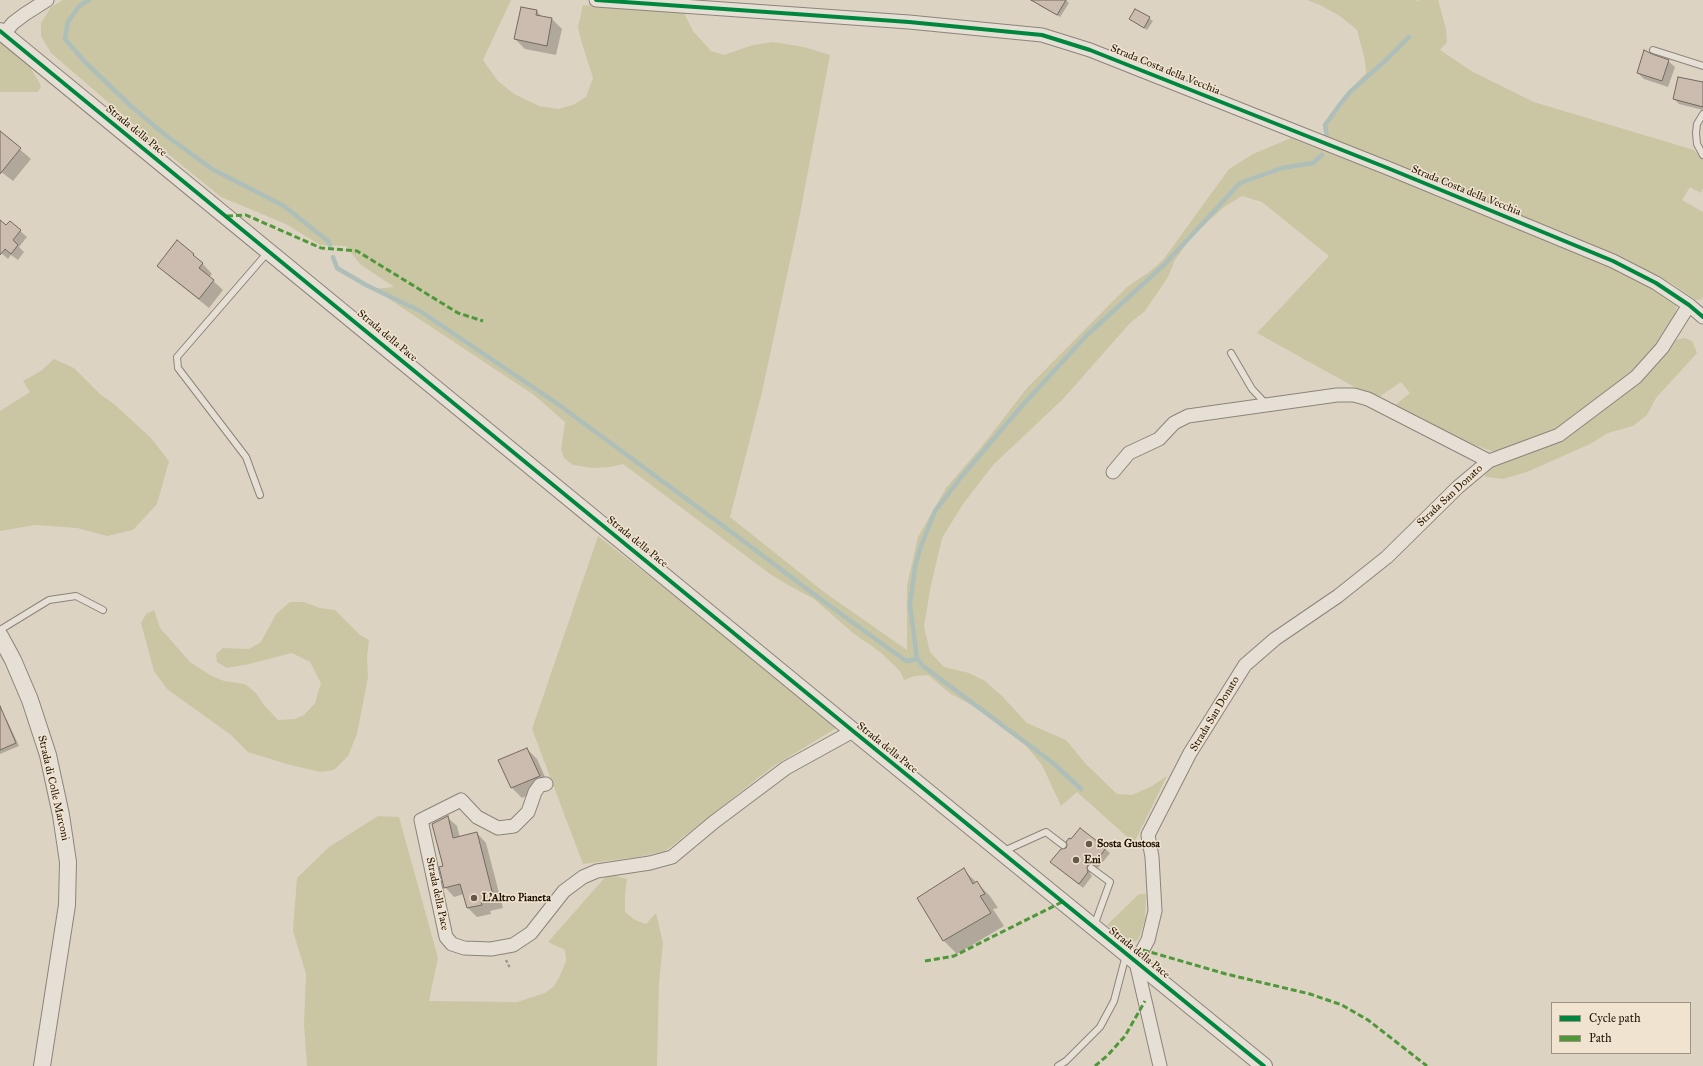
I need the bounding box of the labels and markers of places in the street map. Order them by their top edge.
place label: Sosta Gustosa [1097,837,1160,851]
marker: Sosta Gustosa [1084,839,1094,849]
place label: Eni [1084,853,1101,867]
marker: Eni [1071,855,1081,865]
place label: L'Altro Pianeta [482,891,551,905]
marker: L'Altro Pianeta [469,893,479,903]

